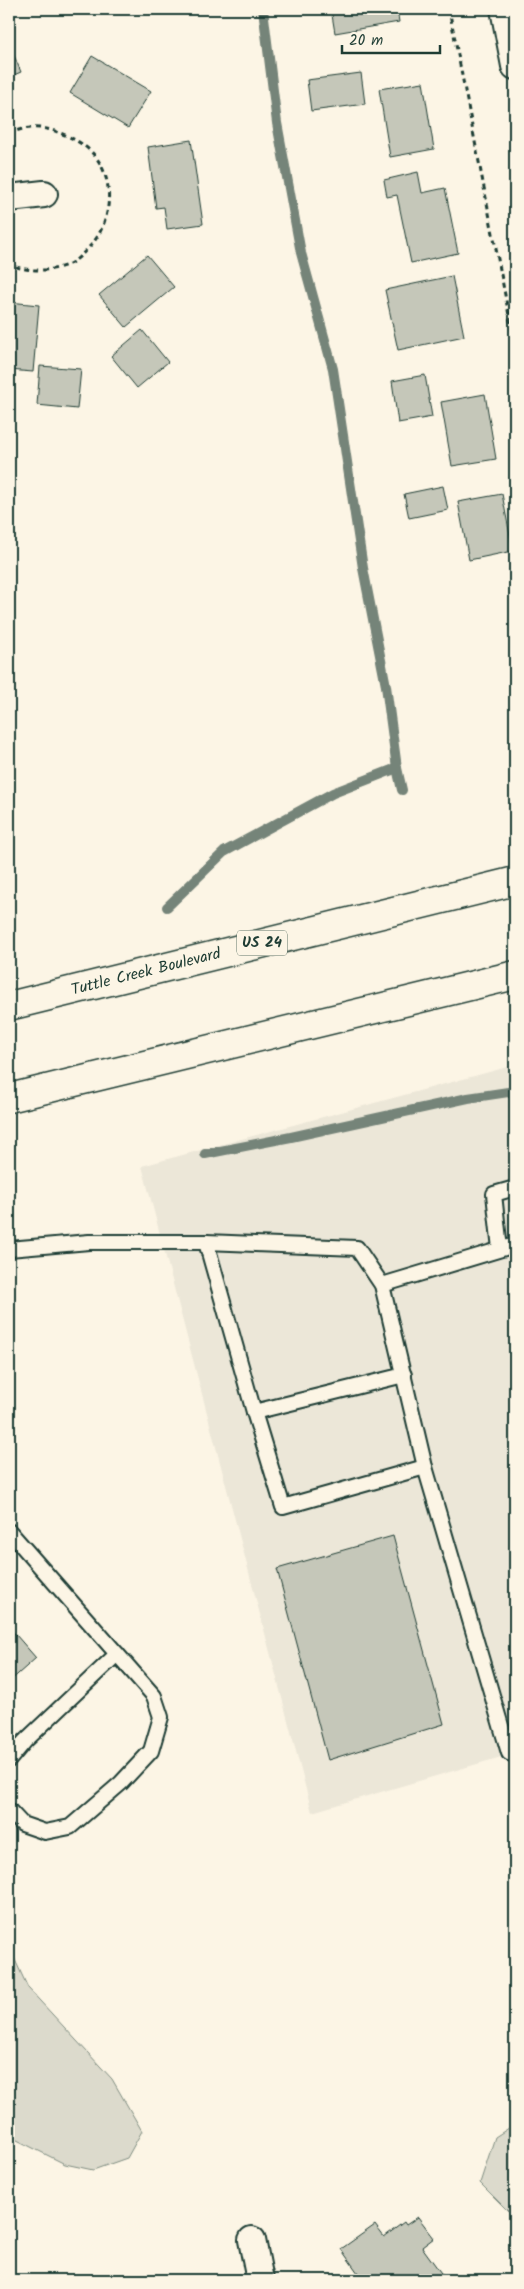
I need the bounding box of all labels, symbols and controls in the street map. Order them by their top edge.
scale bar [342,22,439,54]
text: 20 m [349,29,383,53]
road number: US 24 [237,930,287,956]
street label: Tuttle Creek Boulevard [69,941,224,1003]

